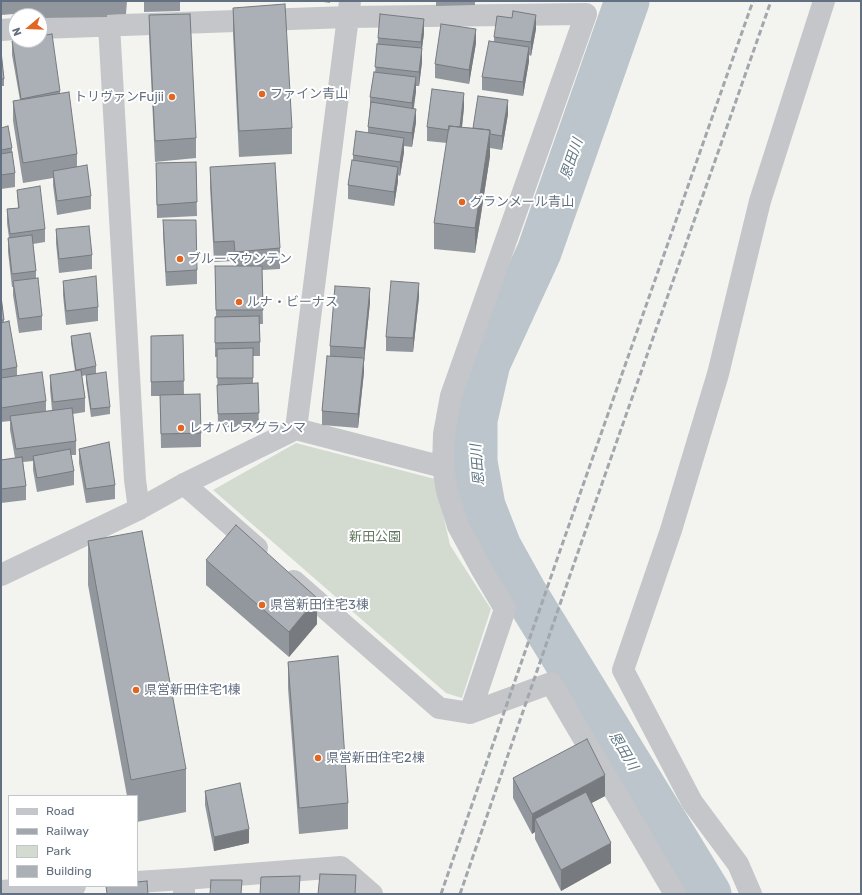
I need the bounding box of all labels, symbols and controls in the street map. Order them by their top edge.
north arrow [8,8,48,48]
text: N [10,26,25,38]
place label: ファイン青山 [270,86,348,102]
place label: トリヴァンFujii [74,89,164,105]
marker: ファイン青山 [257,89,267,99]
marker: トリヴァンFujii [167,92,177,102]
water label: 恩田川 [557,136,587,182]
place label: グランメール青山 [470,194,574,210]
marker: グランメール青山 [457,197,467,207]
place label: ブルーマウンテン [188,251,292,267]
marker: ブルーマウンテン [175,254,185,264]
place label: ルナ・ビーナス [247,294,338,310]
marker: ルナ・ビーナス [234,297,244,307]
place label: レオパレスグランマ [189,420,306,436]
marker: レオパレスグランマ [176,423,186,433]
water label: 恩田川 [468,443,488,487]
park label: 新田公園 [349,529,401,545]
place label: 県営新田住宅3棟 [270,597,369,613]
marker: 県営新田住宅3棟 [257,600,267,610]
place label: 県営新田住宅1棟 [144,682,241,698]
marker: 県営新田住宅1棟 [131,685,141,695]
water label: 恩田川 [605,729,641,773]
place label: 県営新田住宅2棟 [326,750,425,766]
marker: 県営新田住宅2棟 [313,753,323,763]
legend [8,795,138,887]
text: Road [46,804,74,818]
text: Railway [46,824,89,838]
text: Park [46,844,71,858]
text: Building [46,864,92,878]

